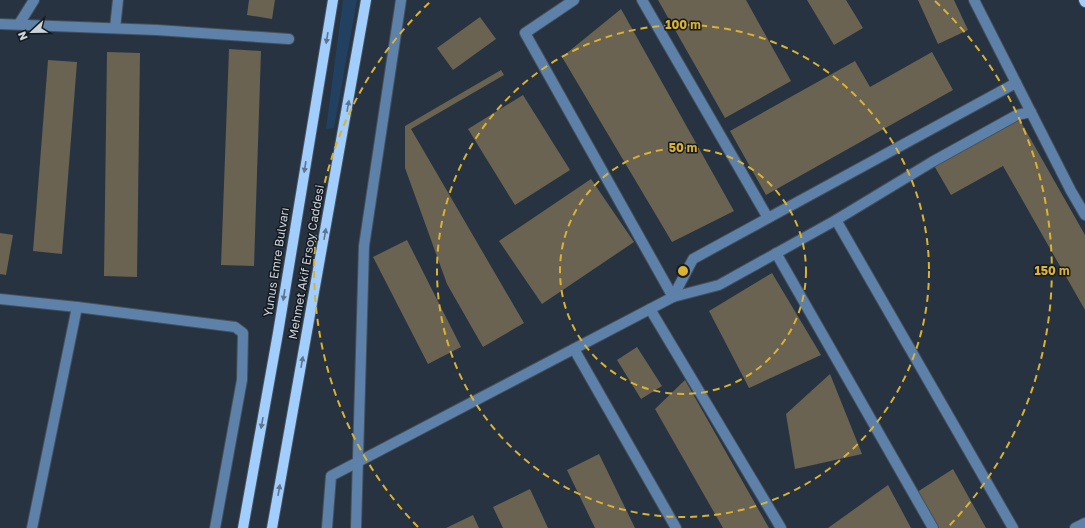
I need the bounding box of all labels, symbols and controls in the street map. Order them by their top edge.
north arrow [12,12,52,52]
text: 100 m [665,17,701,32]
text: N [15,30,30,42]
one-way arrow [323,32,329,45]
one-way arrow [345,100,351,112]
text: 50 m [669,140,697,155]
one-way arrow [302,161,308,173]
street label: Mehmet Akif Ersoy Caddesi [285,184,327,340]
street label: Yunus Emre Bulvarı [260,206,292,318]
one-way arrow [322,228,328,240]
text: 150 m [1035,263,1069,278]
centre of rings [676,264,690,278]
one-way arrow [281,289,287,301]
one-way arrow [299,356,305,368]
one-way arrow [259,417,265,429]
one-way arrow [276,483,282,496]

